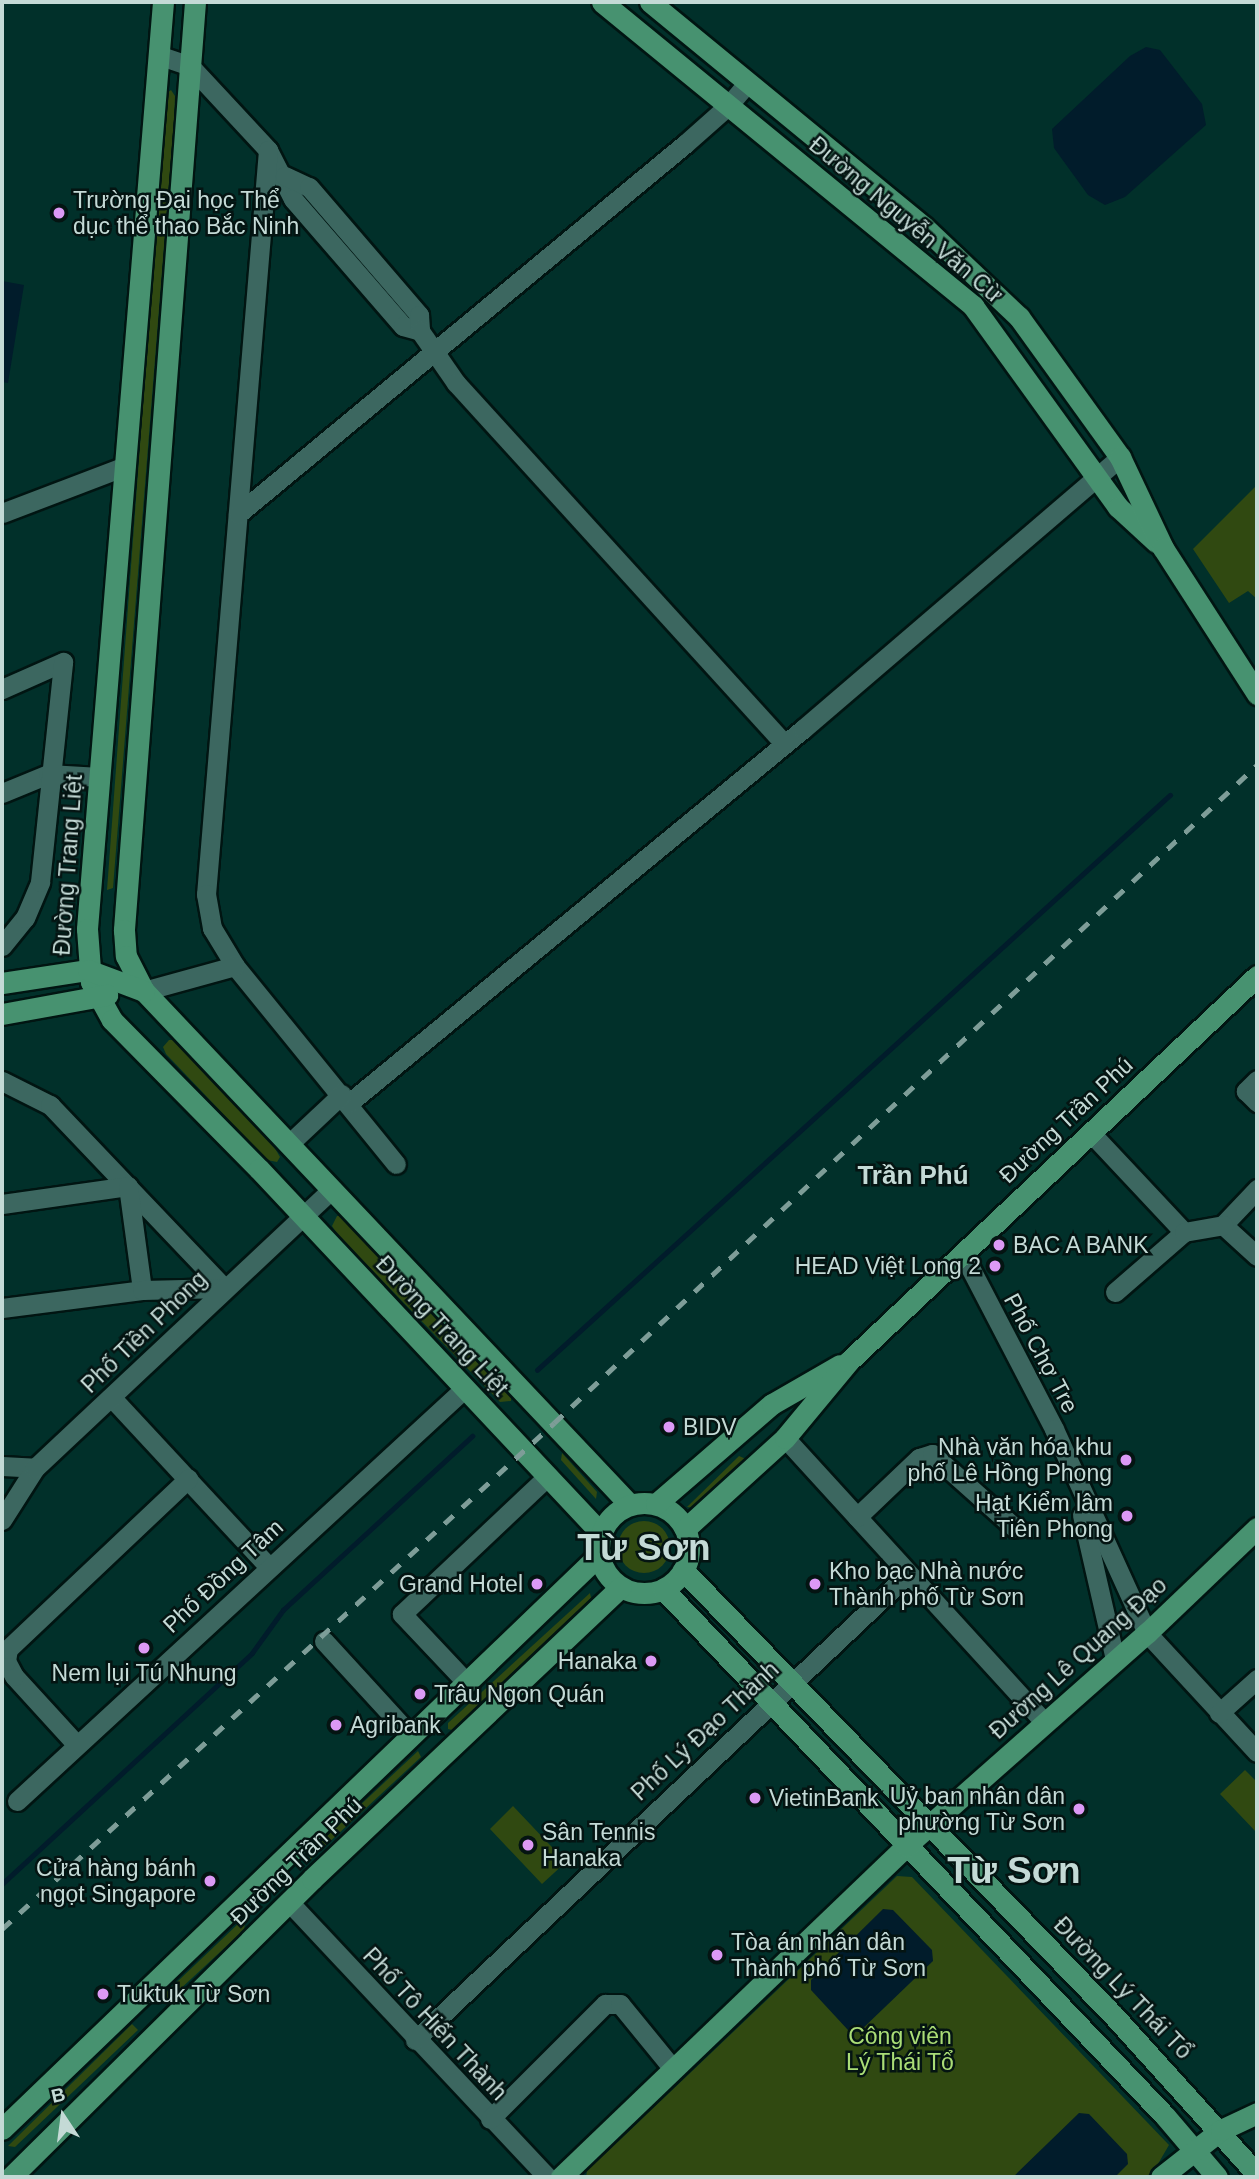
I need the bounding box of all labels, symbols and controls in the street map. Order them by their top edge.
street label: Đường Nguyễn Văn Cừ [804,131,1008,309]
place label: Trường Đại học Thể dục thể thao Bắc Ninh [73,186,299,240]
marker: Trường Đại học Thể dục thể thao Bắc Ninh [51,205,67,221]
street label: Đường Trang Liệt [48,773,88,957]
street label: Đường Trần Phú [993,1051,1139,1189]
district label: Trần Phú [857,1160,969,1192]
place label: BAC A BANK [1013,1231,1151,1259]
marker: BAC A BANK [991,1237,1007,1253]
street label: Đường Trang Liệt [370,1250,514,1402]
place label: HEAD Việt Long 2 [795,1252,981,1280]
marker: HEAD Việt Long 2 [987,1258,1003,1274]
street label: Phố Tiền Phong [75,1265,213,1399]
street label: Phố Chợ Tre [998,1288,1084,1418]
place label: BIDV [683,1413,737,1441]
marker: BIDV [661,1419,677,1435]
place label: Nhà văn hóa khu phố Lê Hồng Phong [907,1433,1112,1487]
marker: Nhà văn hóa khu phố Lê Hồng Phong [1118,1452,1134,1468]
place label: Hạt Kiểm lâm Tiên Phong [975,1489,1113,1543]
marker: Hạt Kiểm lâm Tiên Phong [1119,1508,1135,1524]
street label: Phố Đồng Tâm [157,1513,289,1639]
district label: Từ Sơn [577,1526,711,1570]
place label: Kho bạc Nhà nước Thành phố Từ Sơn [829,1557,1024,1611]
place label: Grand Hotel [399,1570,523,1598]
street label: Đường Lê Quang Đạo [984,1571,1172,1745]
marker: Grand Hotel [529,1576,545,1592]
marker: Kho bạc Nhà nước Thành phố Từ Sơn [807,1576,823,1592]
marker: Nem lụi Tú Nhung [136,1640,152,1656]
place label: Hanaka [558,1647,637,1675]
marker: Hanaka [643,1653,659,1669]
street label: Phố Lý Đạo Thành [625,1656,785,1806]
place label: Nem lụi Tú Nhung [51,1659,237,1687]
place label: Trâu Ngon Quán [434,1680,604,1708]
marker: Trâu Ngon Quán [412,1686,428,1702]
place label: Agribank [350,1711,441,1739]
marker: Agribank [328,1717,344,1733]
place label: Uỷ ban nhân dân phường Từ Sơn [890,1782,1065,1836]
place label: VietinBank [769,1784,879,1812]
marker: VietinBank [747,1790,763,1806]
street label: Đường Trần Phú [224,1791,368,1931]
marker: Uỷ ban nhân dân phường Từ Sơn [1071,1801,1087,1817]
place label: Sân Tennis Hanaka [542,1818,656,1872]
marker: Sân Tennis Hanaka [520,1837,536,1853]
district label: Từ Sơn [947,1849,1081,1893]
place label: Cửa hàng bánh ngọt Singapore [36,1854,196,1908]
marker: Cửa hàng bánh ngọt Singapore [202,1873,218,1889]
street label: Đường Lý Thái Tổ [1048,1911,1198,2065]
place label: Tòa án nhân dân Thành phố Từ Sơn [731,1928,926,1982]
street label: Phố Tô Hiến Thành [357,1942,513,2106]
marker: Tòa án nhân dân Thành phố Từ Sơn [709,1947,725,1963]
place label: Tuktuk Từ Sơn [117,1980,271,2008]
marker: Tuktuk Từ Sơn [95,1986,111,2002]
park label: Công viên Lý Thái Tổ [846,2022,954,2076]
north arrow [28,2081,98,2151]
text: B [49,2083,67,2107]

